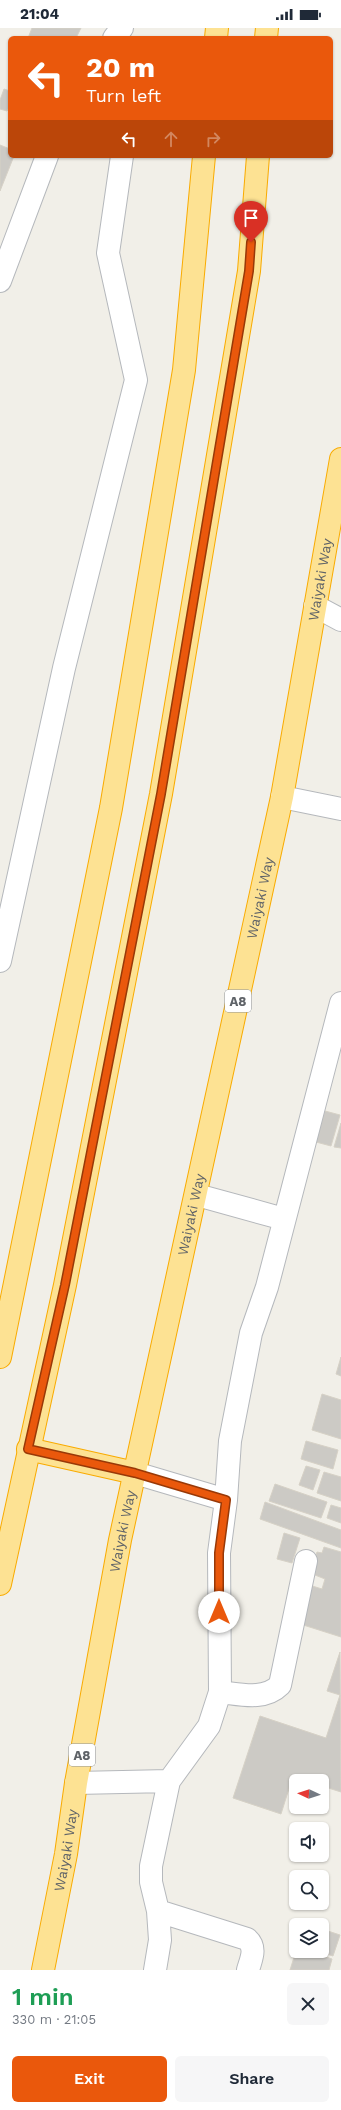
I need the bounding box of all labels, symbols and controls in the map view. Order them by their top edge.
text: 21:04 [20,5,59,23]
text: 20 m [86,51,155,84]
icon: left [20,52,72,104]
text: Turn left [86,85,161,106]
icon: left [118,128,140,150]
icon: ahead [160,128,182,150]
icon: right [202,128,224,150]
pin [234,201,268,242]
icon: arrive [240,207,262,229]
street label: Waiyaki Way [305,536,335,622]
street label: Waiyaki Way [243,855,277,940]
road number: A8 [225,990,251,1012]
street label: Waiyaki Way [174,1171,208,1257]
street label: Waiyaki Way [106,1488,139,1574]
position arrow [198,1591,240,1633]
road number: A8 [69,1744,95,1766]
north arrow [289,1774,329,1814]
map controls [289,1774,329,1958]
street label: Waiyaki Way [51,1807,80,1893]
button: sound [289,1822,329,1862]
button: search [289,1870,329,1910]
button: layers [289,1918,329,1958]
text: 1 min [12,1983,74,2011]
button: close [287,1983,329,2025]
text: 330 m · 21:05 [12,2012,96,2027]
button: Exit [12,2056,167,2102]
button: Share [175,2056,329,2102]

